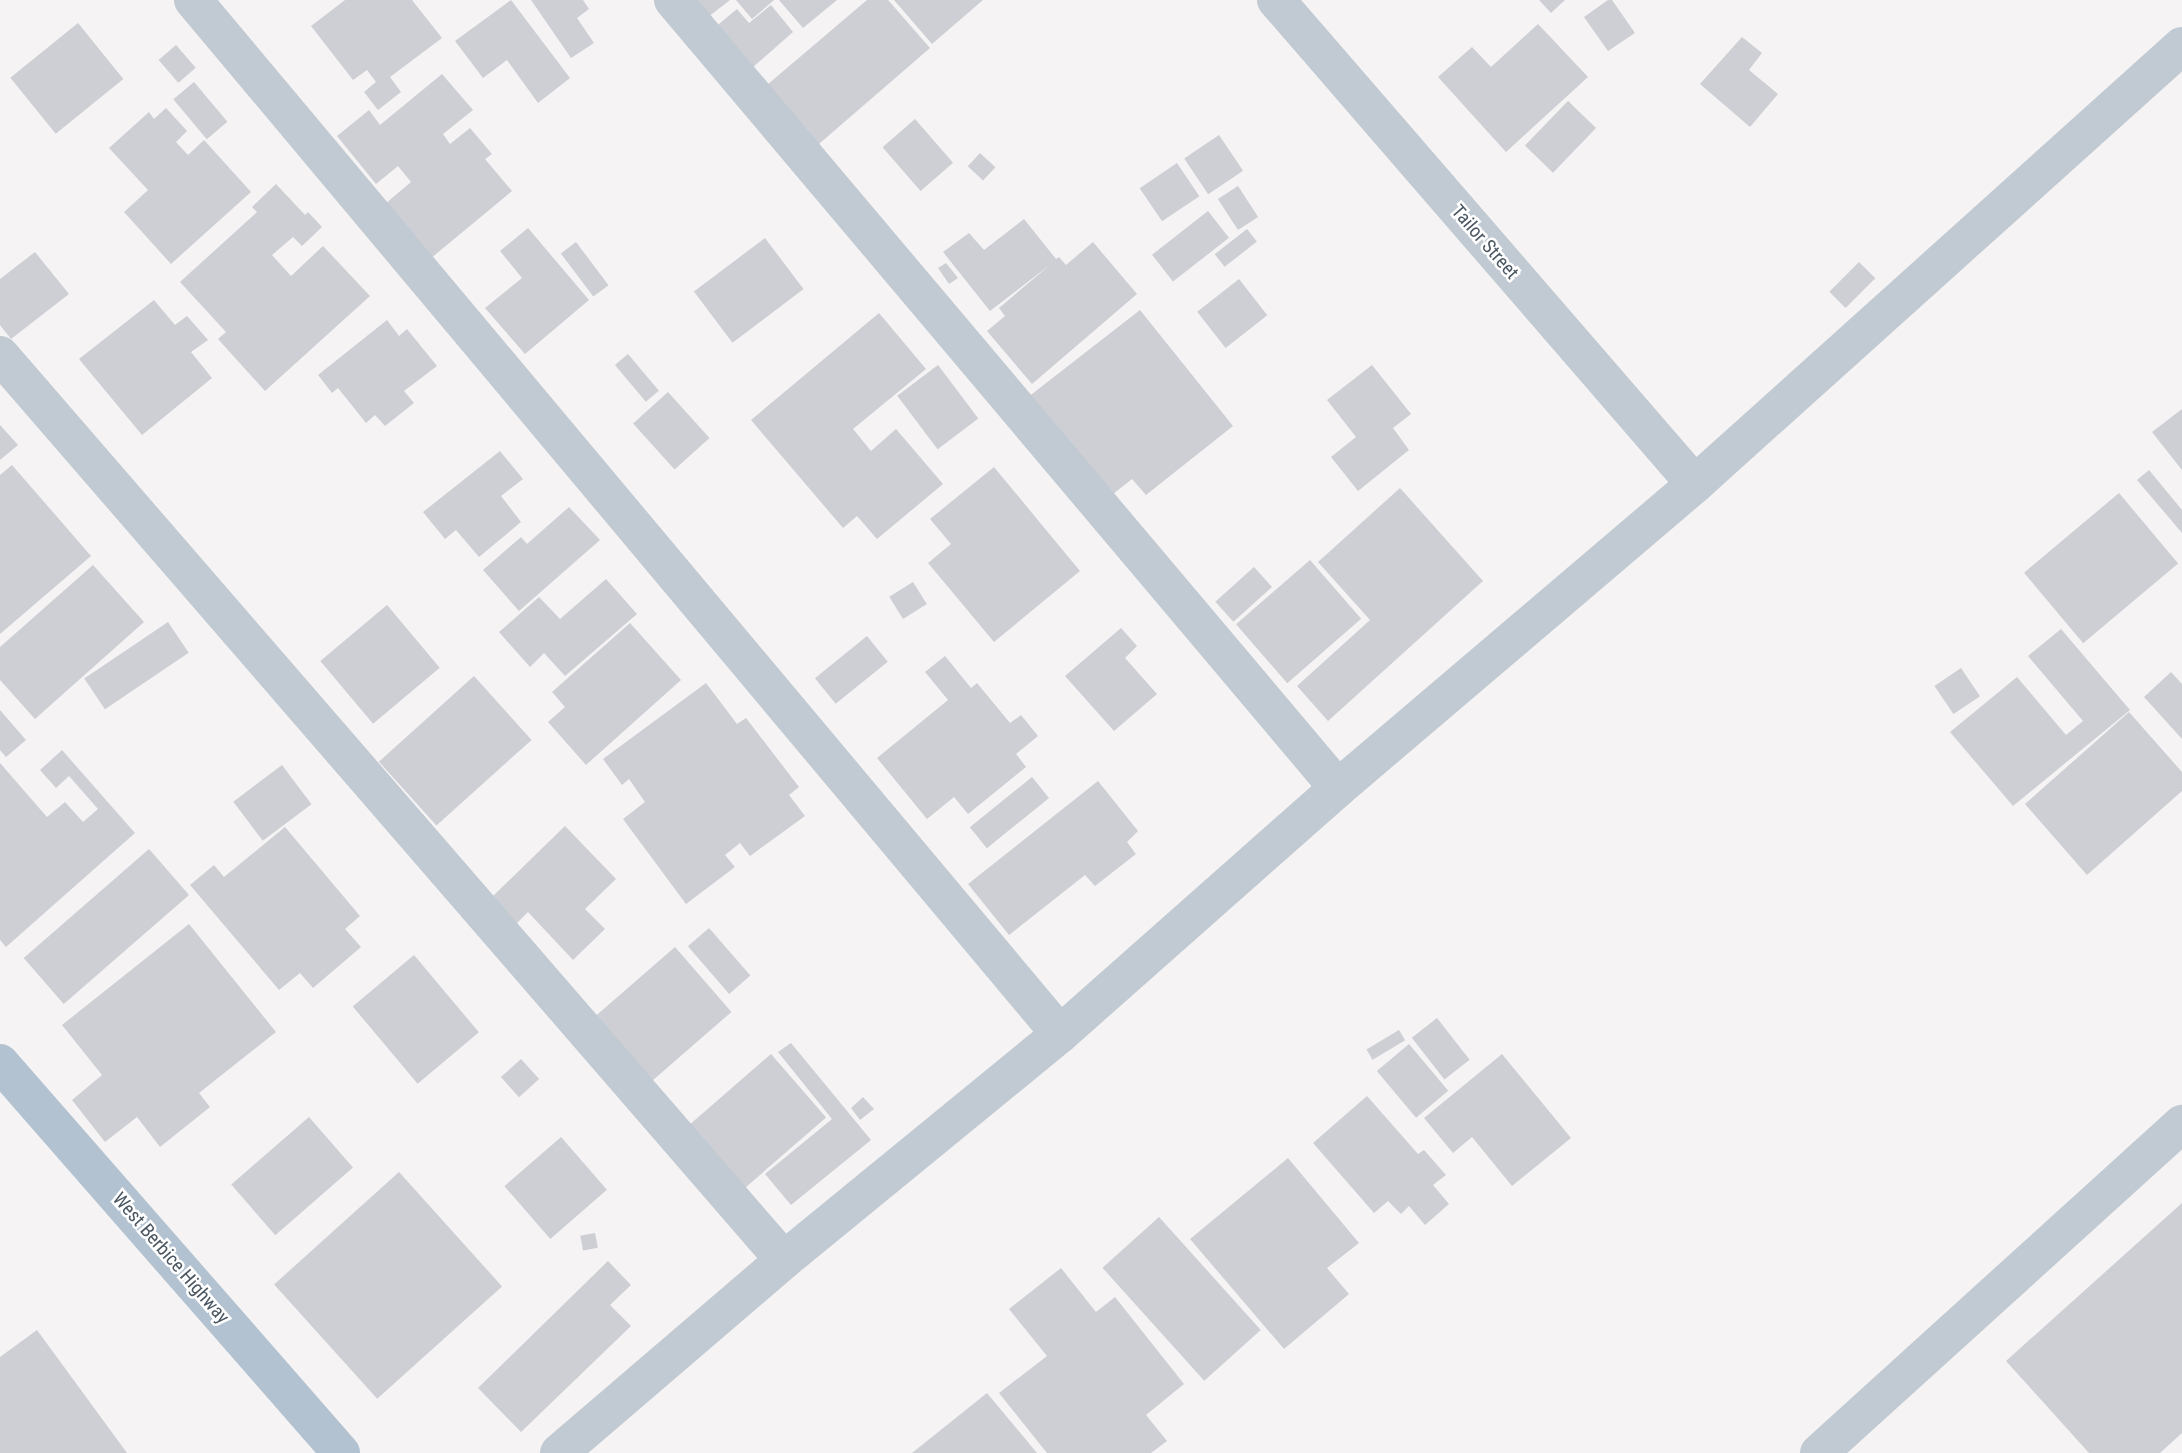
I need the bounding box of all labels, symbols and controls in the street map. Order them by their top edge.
street label: Tailor Street [1447,200,1523,284]
street label: West Berbice Highway [108,1188,234,1328]

